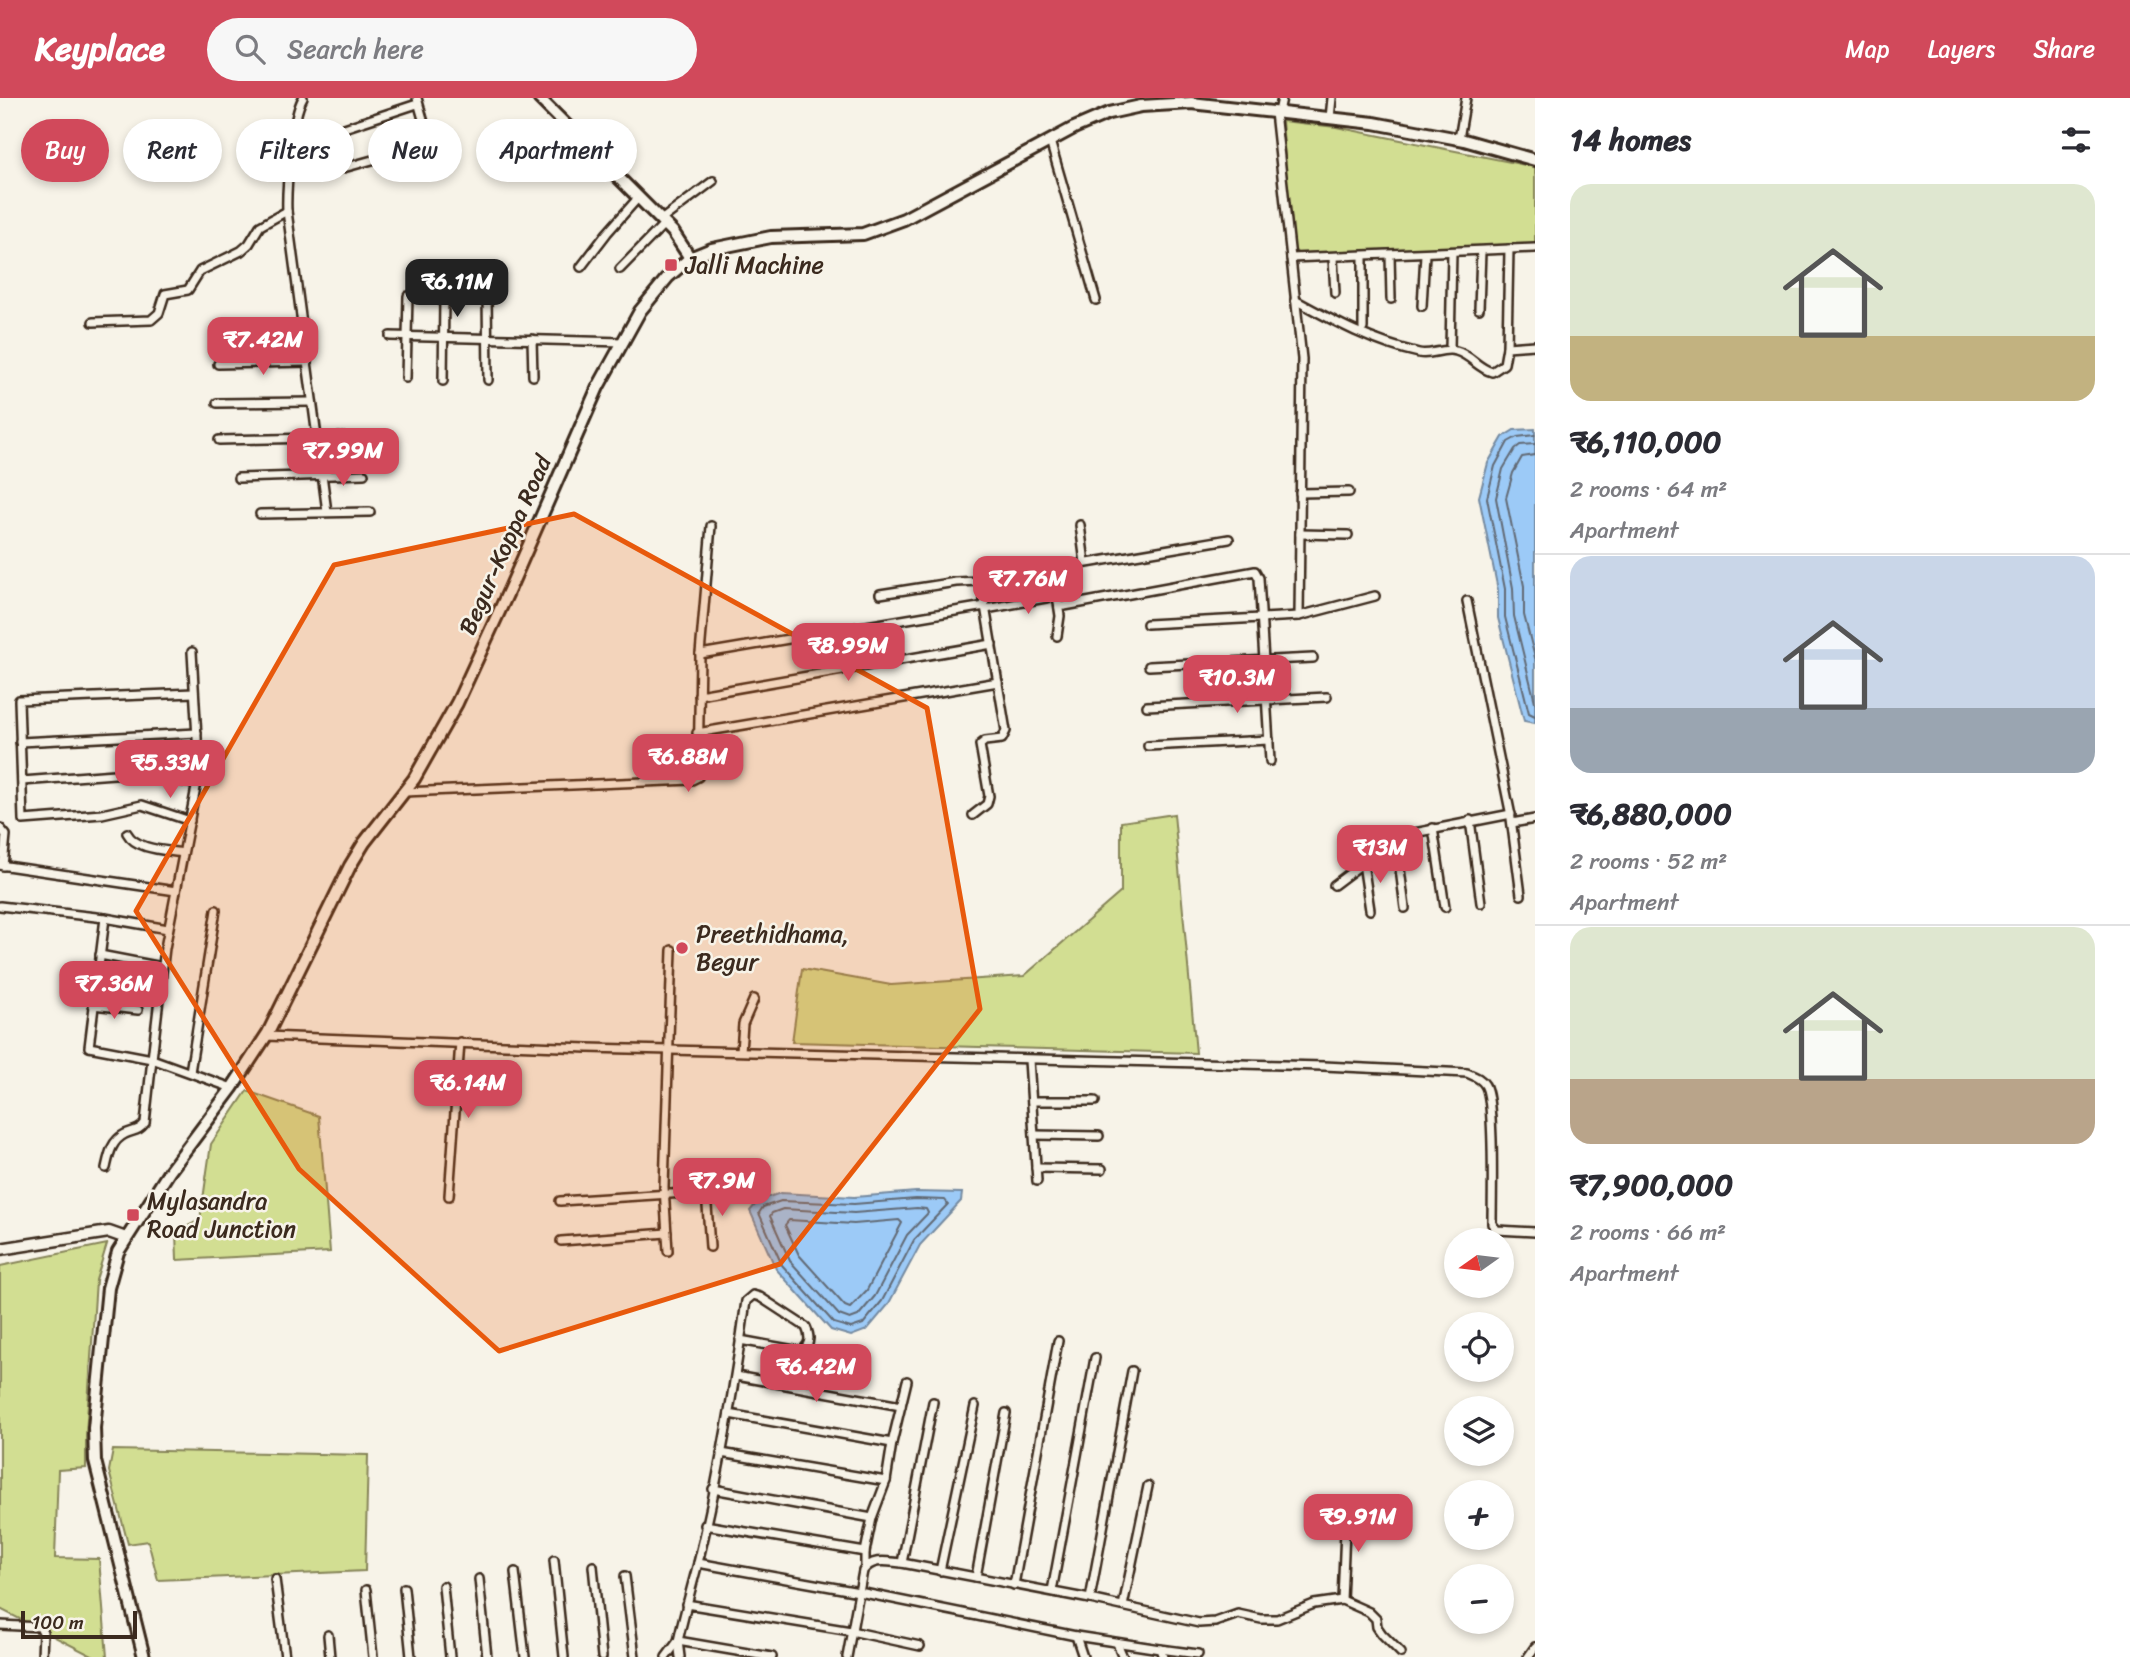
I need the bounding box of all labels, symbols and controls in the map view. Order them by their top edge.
search box [207,18,697,81]
text: Keyplace [35,20,165,78]
text: Search here [287,26,424,72]
text: Map [1845,28,1890,70]
text: Layers [1928,28,1995,70]
text: Share [2033,28,2095,70]
icon: search [231,30,269,68]
text: 14 homes [1570,113,1691,167]
chip: Buy [21,119,109,182]
chip: Rent [123,119,222,182]
chip: Filters [236,119,354,182]
chip: New [368,119,462,182]
chip: Apartment [476,119,637,182]
icon: filters [2057,121,2095,159]
icon: home [1770,230,1896,356]
place label: Jalli Machine [684,244,824,286]
marker: Jalli Machine [663,257,679,273]
pin: ₹6.11M [400,260,514,319]
text: ₹6.11M [421,261,493,302]
pin: ₹7.42M [206,317,320,377]
text: ₹7.42M [223,319,303,360]
text: ₹6,110,000 [1570,415,1722,469]
pin: ₹7.99M [286,428,400,488]
text: ₹7.99M [303,430,383,471]
street label: Begur-Koppa Road [447,447,564,642]
text: 2 rooms · 64 m² [1570,469,1727,510]
text: Apartment [1570,510,1679,551]
pin: ₹7.76M [971,556,1085,616]
text: ₹7.76M [989,558,1067,599]
icon: home [1770,602,1896,728]
pin: ₹8.99M [791,624,905,683]
text: ₹8.99M [808,625,888,666]
pin: ₹10.3M [1180,656,1294,715]
text: ₹10.3M [1199,657,1275,698]
pin: ₹6.88M [631,734,745,794]
text: ₹6.88M [648,736,728,777]
pin: ₹5.33M [113,740,227,800]
text: ₹5.33M [131,742,209,783]
text: ₹6,880,000 [1570,787,1732,841]
pin: ₹13M [1339,826,1421,885]
text: ₹13M [1353,827,1407,868]
text: 2 rooms · 52 m² [1570,841,1727,882]
text: Apartment [1570,882,1679,923]
place label: Preethidhama, Begur [696,913,849,983]
marker: Preethidhama, Begur [674,940,690,956]
pin: ₹7.36M [57,962,171,1021]
text: ₹7.36M [75,963,153,1004]
icon: home [1770,973,1896,1099]
pin: ₹6.14M [411,1060,525,1120]
text: ₹6.14M [430,1062,506,1103]
pin: ₹7.9M [673,1158,771,1218]
text: ₹7,900,000 [1570,1158,1733,1212]
text: ₹7.9M [689,1160,755,1201]
place label: Mylasandra Road Junction [147,1180,296,1250]
marker: Mylasandra Road Junction [125,1207,141,1223]
text: 2 rooms · 66 m² [1570,1212,1726,1253]
north arrow [1444,1228,1514,1298]
map controls [1444,1228,1514,1634]
text: Apartment [1570,1253,1679,1294]
button: locate [1444,1312,1514,1382]
pin: ₹6.42M [759,1344,873,1404]
text: ₹6.42M [776,1346,856,1387]
button: layers [1444,1396,1514,1466]
button: + [1444,1480,1514,1550]
pin: ₹9.91M [1301,1494,1415,1554]
text: ₹9.91M [1320,1496,1396,1537]
button: − [1444,1564,1514,1634]
text: 100 m [32,1606,84,1639]
scale bar [21,1608,136,1640]

